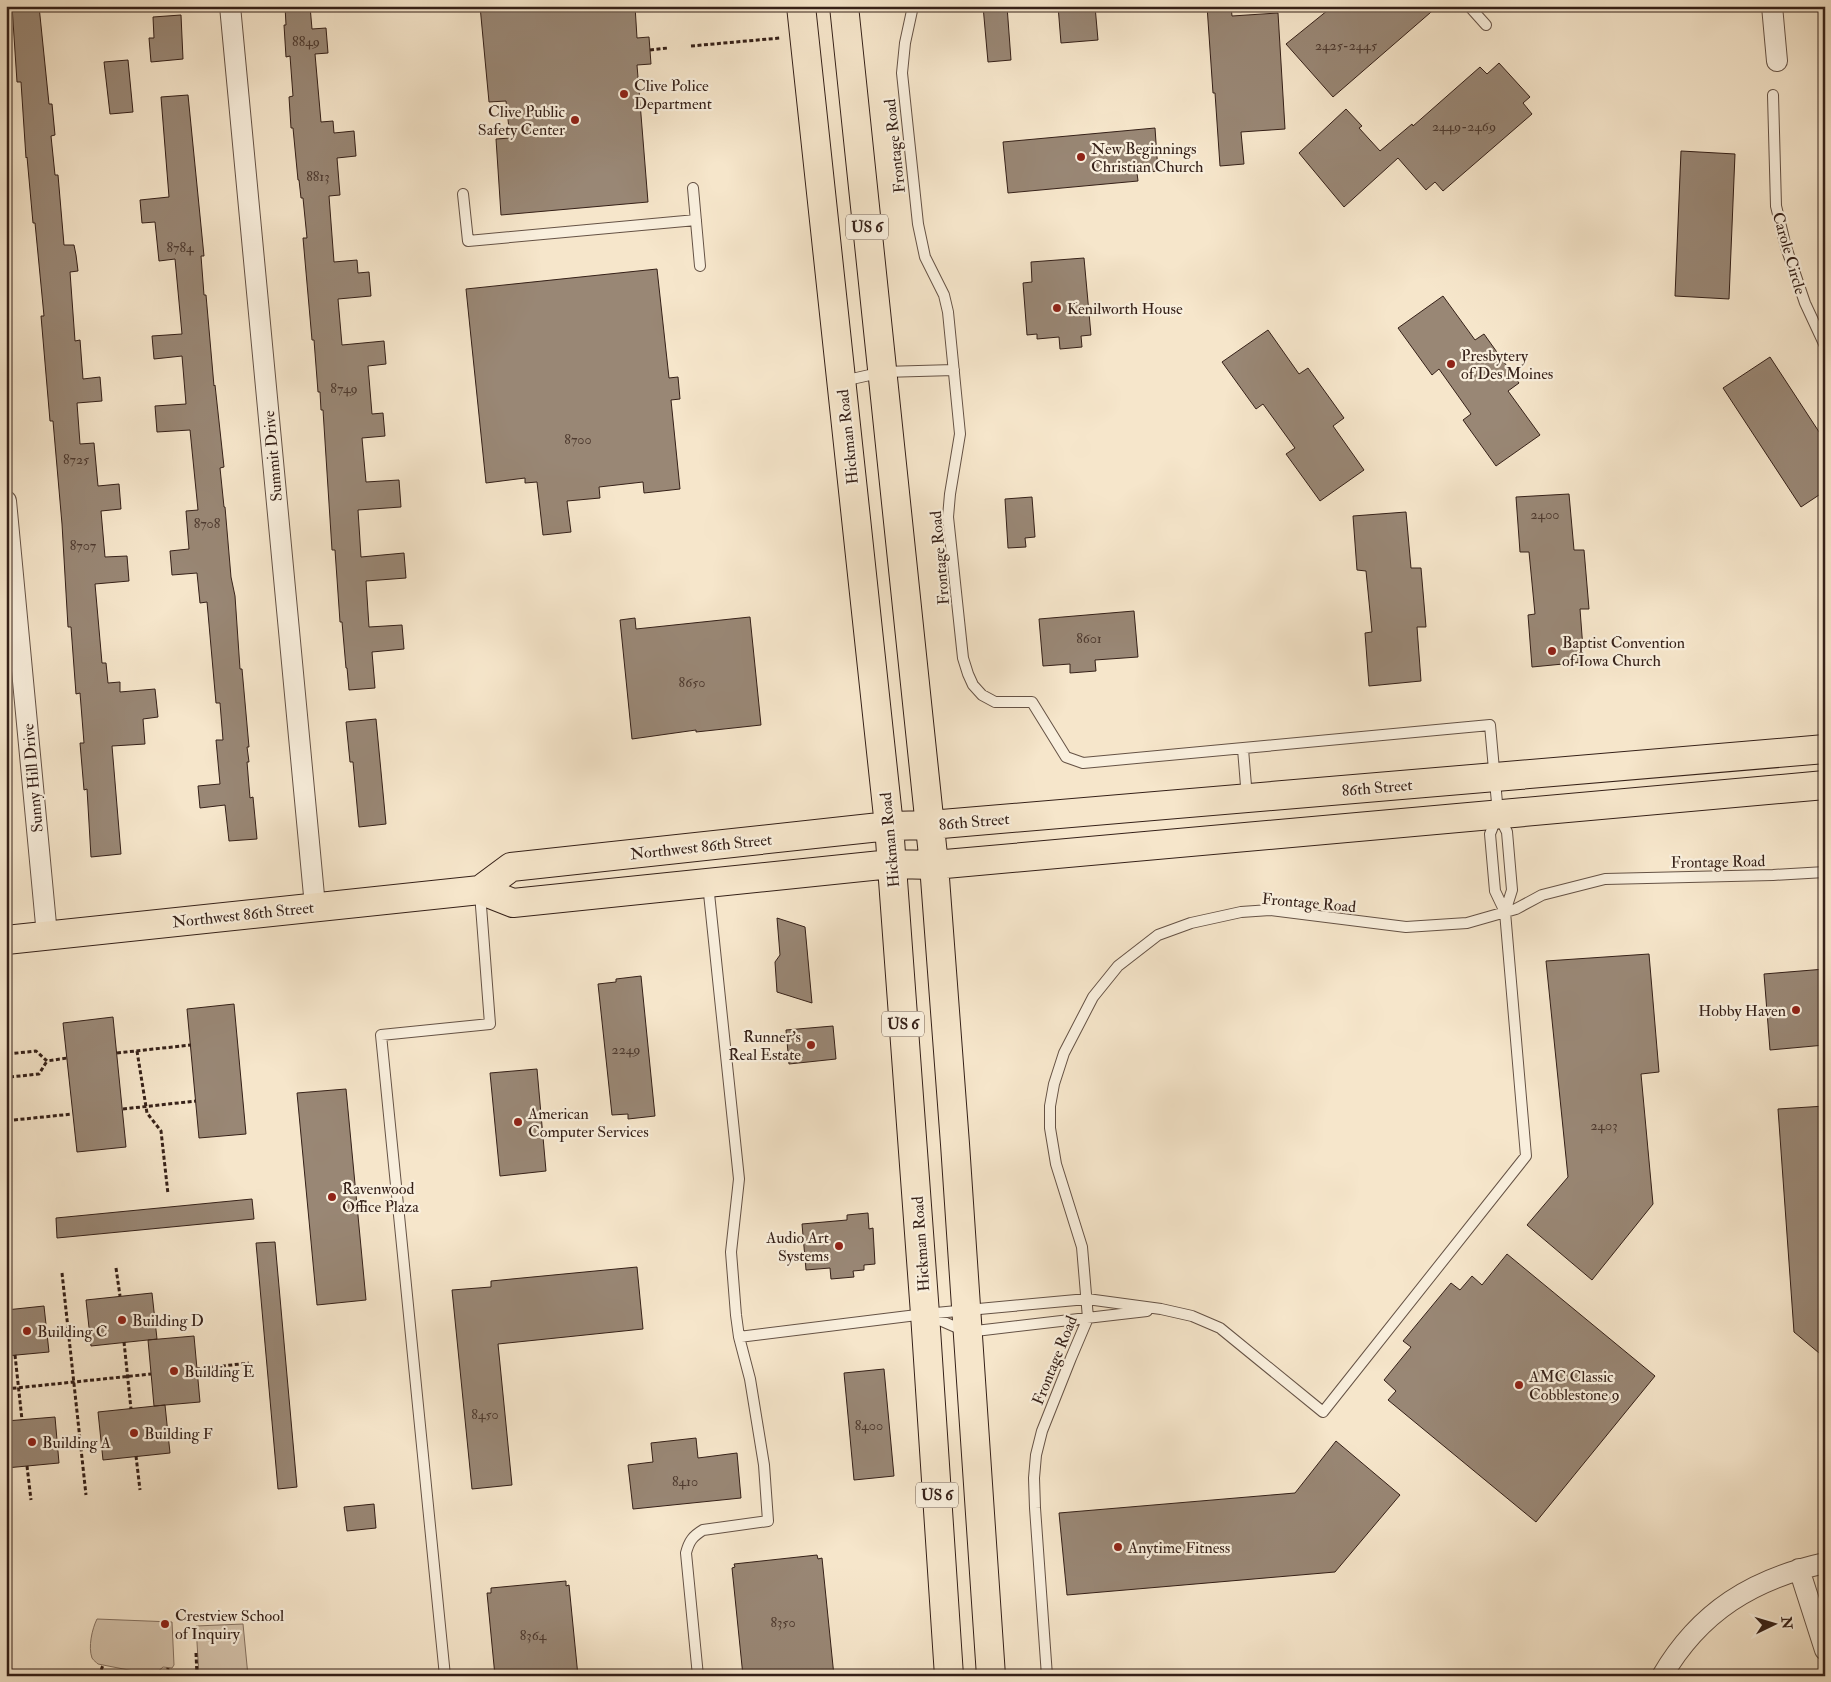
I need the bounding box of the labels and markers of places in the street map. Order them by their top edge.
place label: Clive Police Department [634,76,712,115]
marker: Clive Police Department [618,88,630,100]
place label: Clive Public Safety Center [478,102,566,140]
marker: Clive Public Safety Center [569,114,581,126]
place label: New Beginnings Christian Church [1091,139,1204,177]
marker: New Beginnings Christian Church [1075,151,1087,163]
place label: Kenilworth House [1067,299,1183,319]
marker: Kenilworth House [1051,302,1063,314]
place label: Presbytery of Des Moines [1461,346,1553,384]
marker: Presbytery of Des Moines [1445,358,1457,370]
place label: Baptist Convention of Iowa Church [1562,633,1685,671]
marker: Baptist Convention of Iowa Church [1546,645,1558,657]
place label: Hobby Haven [1698,1001,1786,1021]
marker: Hobby Haven [1790,1004,1802,1016]
place label: Runner's Real Estate [728,1027,801,1065]
marker: Runner's Real Estate [805,1039,817,1051]
place label: American Computer Services [527,1104,649,1143]
marker: American Computer Services [512,1116,524,1128]
place label: Ravenwood Office Plaza [342,1179,419,1217]
marker: Ravenwood Office Plaza [326,1191,338,1203]
place label: Audio Art Systems [765,1228,829,1266]
marker: Audio Art Systems [833,1240,845,1252]
place label: Building D [132,1311,204,1331]
marker: Building D [116,1314,128,1326]
place label: Building C [37,1322,107,1342]
marker: Building C [21,1325,33,1337]
place label: Building E [184,1362,254,1382]
marker: Building E [168,1365,180,1377]
place label: AMC Classic Cobblestone 9 [1528,1367,1620,1405]
marker: AMC Classic Cobblestone 9 [1513,1379,1525,1391]
place label: Building F [144,1424,213,1444]
marker: Building F [128,1427,140,1439]
place label: Building A [42,1433,111,1453]
marker: Building A [26,1436,38,1448]
place label: Anytime Fitness [1127,1538,1230,1558]
marker: Anytime Fitness [1112,1541,1124,1553]
place label: Crestview School of Inquiry [175,1606,284,1644]
marker: Crestview School of Inquiry [159,1618,171,1630]

